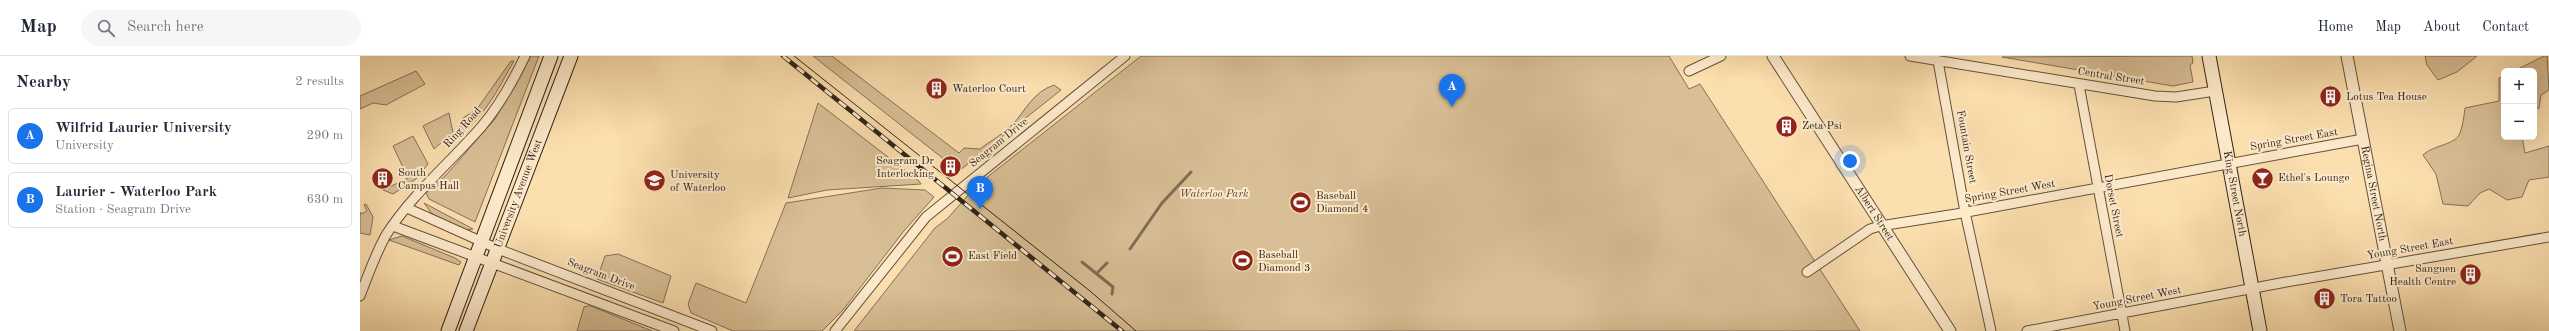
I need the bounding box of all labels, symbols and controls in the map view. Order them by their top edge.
search box [81,10,361,46]
icon: search [95,17,117,39]
text: Map [20,18,57,37]
text: Search here [127,20,204,35]
text: Home [2318,20,2353,34]
text: Map [2375,20,2401,34]
text: About [2423,20,2460,34]
text: Contact [2482,20,2529,34]
street label: Central Street [2077,66,2145,88]
map controls [2501,68,2537,140]
button: + [2501,68,2537,104]
text: Nearby [16,74,71,91]
pin: A [1439,74,1465,107]
text: 2 results [295,75,344,88]
building icon: Waterloo Court [923,76,949,102]
place label: Waterloo Court [952,84,1026,95]
building icon: Lotus Tea House [2317,84,2343,110]
place label: Lotus Tea House [2346,92,2427,103]
button: − [2501,104,2537,140]
street label: Ring Road [442,105,484,150]
street label: Fountain Street [1954,109,1978,185]
building icon: Zeta Psi [1773,113,1799,139]
street label: Seagram Drive [968,116,1030,170]
text: Wilfrid Laurier University [55,121,232,136]
place label: Zeta Psi [1802,121,1842,132]
street label: Spring Street East [2249,127,2339,153]
text: A [25,129,35,142]
text: 290 m [306,129,343,142]
street label: University Avenue West [493,138,544,250]
text: University [55,139,114,152]
street label: Regina Street North [2359,145,2388,242]
street label: King Street North [2221,150,2248,237]
your location [1840,151,1860,171]
building icon: Seagram Dr Interlocking [937,154,963,180]
place label: Seagram Dr Interlocking [876,156,934,180]
bar icon: Ethel's Lounge [2249,165,2275,191]
building icon: South Campus Hall [369,166,395,192]
place label: South Campus Hall [398,168,459,192]
school or university icon: University of Waterloo [642,168,668,194]
place label: University of Waterloo [670,170,726,194]
street label: Dorset Street [2101,173,2125,239]
place label: Ethel's Lounge [2278,173,2350,184]
pin: B [967,176,993,209]
street label: Spring Street West [1964,179,2056,205]
street label: Albert Street [1853,184,1896,243]
text: Laurier - Waterloo Park [55,185,217,200]
park label: Waterloo Park [1180,189,1249,200]
sports icon: Baseball Diamond 4 [1287,189,1313,215]
place label: Baseball Diamond 4 [1316,191,1368,215]
text: B [25,193,35,206]
text: 630 m [306,193,343,206]
text: Station · Seagram Drive [55,203,191,216]
street label: Young Street East [2366,236,2454,262]
sports icon: East Field [940,243,966,269]
sports icon: Baseball Diamond 3 [1229,248,1255,274]
place label: Baseball Diamond 3 [1258,250,1310,274]
place label: East Field [968,251,1017,262]
street label: Seagram Drive [566,257,636,293]
building icon: Sanguen Health Centre [2458,262,2484,288]
place label: Sanguen Health Centre [2389,264,2456,288]
street label: Young Street West [2092,285,2182,313]
building icon: Tora Tattoo [2312,286,2338,312]
place label: Tora Tattoo [2340,294,2397,305]

